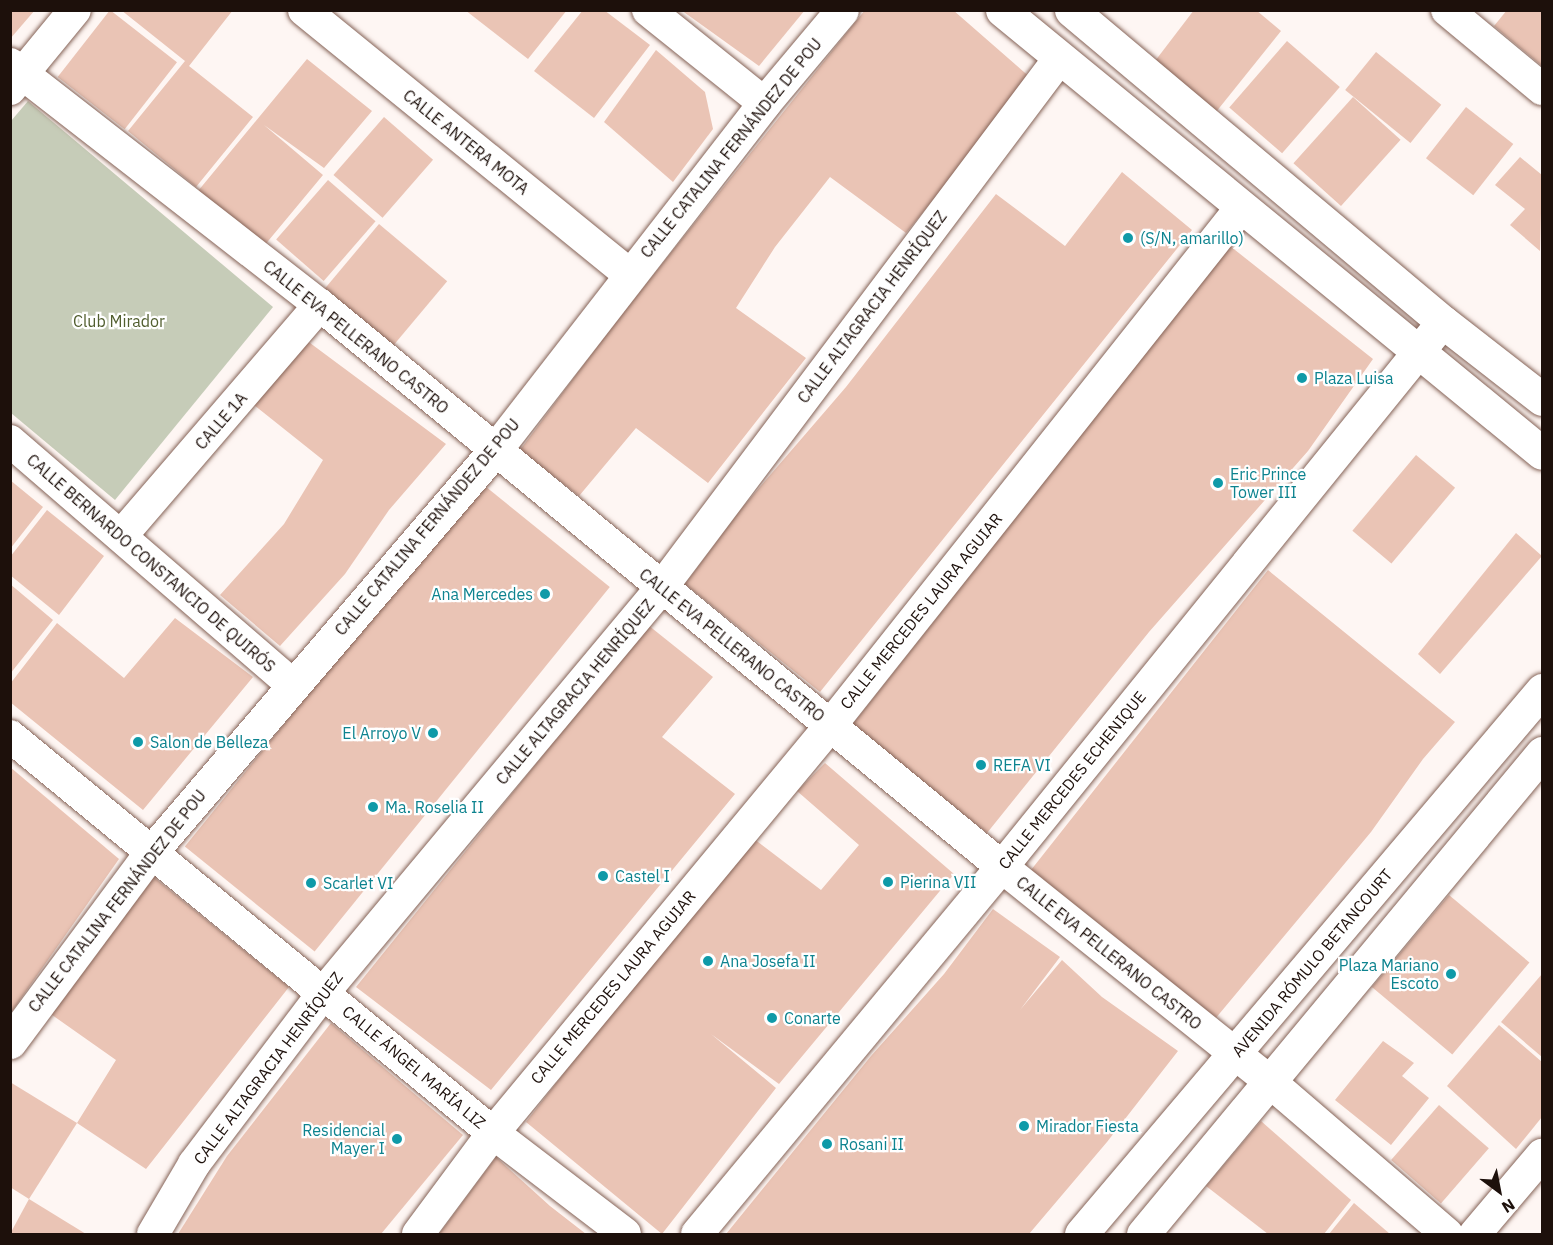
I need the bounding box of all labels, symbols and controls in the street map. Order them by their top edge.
street label: CALLE CATALINA FERNÁNDEZ DE POU [636,34,826,262]
street label: CALLE ANTERA MOTA [399,85,533,199]
street label: CALLE ALTAGRACIA HENRÍQUEZ [793,207,951,407]
place label: (S/N, amarillo) [1140,228,1244,248]
marker: (S/N, amarillo) [1121,231,1135,245]
street label: CALLE EVA PELLERANO CASTRO [260,256,452,418]
park label: Club Mirador [73,311,165,331]
place label: Plaza Luisa [1314,368,1394,388]
marker: Plaza Luisa [1295,371,1309,385]
street label: CALLE 1A [191,389,251,453]
street label: CALLE CATALINA FERNÁNDEZ DE POU [331,415,523,639]
street label: CALLE BERNARDO CONSTANCIO DE QUIRÓS [23,450,279,676]
place label: Eric Prince Tower III [1230,464,1306,502]
marker: Eric Prince Tower III [1211,476,1225,490]
street label: CALLE MERCEDES LAURA AGUIAR [836,509,1006,713]
street label: CALLE EVA PELLERANO CASTRO [636,564,828,726]
place label: Ana Mercedes [431,584,533,604]
marker: Ana Mercedes [538,587,552,601]
street label: CALLE ALTAGRACIA HENRÍQUEZ [492,596,658,788]
street label: CALLE MERCEDES ECHENIQUE [994,687,1150,873]
place label: El Arroyo V [342,723,421,743]
marker: El Arroyo V [426,726,440,740]
place label: Salon de Belleza [150,732,268,752]
marker: Salon de Belleza [131,735,145,749]
place label: REFA VI [993,755,1051,775]
marker: REFA VI [974,758,988,772]
street label: CALLE CATALINA FERNÁNDEZ DE POU [24,786,210,1016]
place label: Ma. Roselia II [385,797,484,817]
marker: Ma. Roselia II [366,800,380,814]
street label: AVENIDA RÓMULO BETANCOURT [1228,865,1396,1061]
place label: Castel I [615,866,670,886]
marker: Castel I [596,869,610,883]
place label: Pierina VII [900,872,976,892]
street label: CALLE EVA PELLERANO CASTRO [1013,872,1205,1034]
place label: Scarlet VI [323,873,393,893]
marker: Pierina VII [881,875,895,889]
marker: Scarlet VI [304,876,318,890]
street label: CALLE MERCEDES LAURA AGUIAR [526,886,700,1088]
place label: Ana Josefa II [720,951,816,971]
marker: Ana Josefa II [701,954,715,968]
place label: Plaza Mariano Escoto [1339,955,1439,993]
marker: Plaza Mariano Escoto [1444,967,1458,981]
street label: CALLE ALTAGRACIA HENRÍQUEZ [189,968,347,1168]
street label: CALLE ÁNGEL MARÍA LIZ [339,1002,489,1132]
place label: Conarte [784,1008,841,1028]
marker: Conarte [765,1011,779,1025]
place label: Mirador Fiesta [1036,1116,1139,1136]
marker: Mirador Fiesta [1017,1119,1031,1133]
place label: Residencial Mayer I [302,1120,385,1158]
marker: Residencial Mayer I [390,1132,404,1146]
place label: Rosani II [839,1134,904,1154]
marker: Rosani II [820,1137,834,1151]
north arrow [1469,1161,1529,1221]
text: N [1498,1195,1519,1218]

